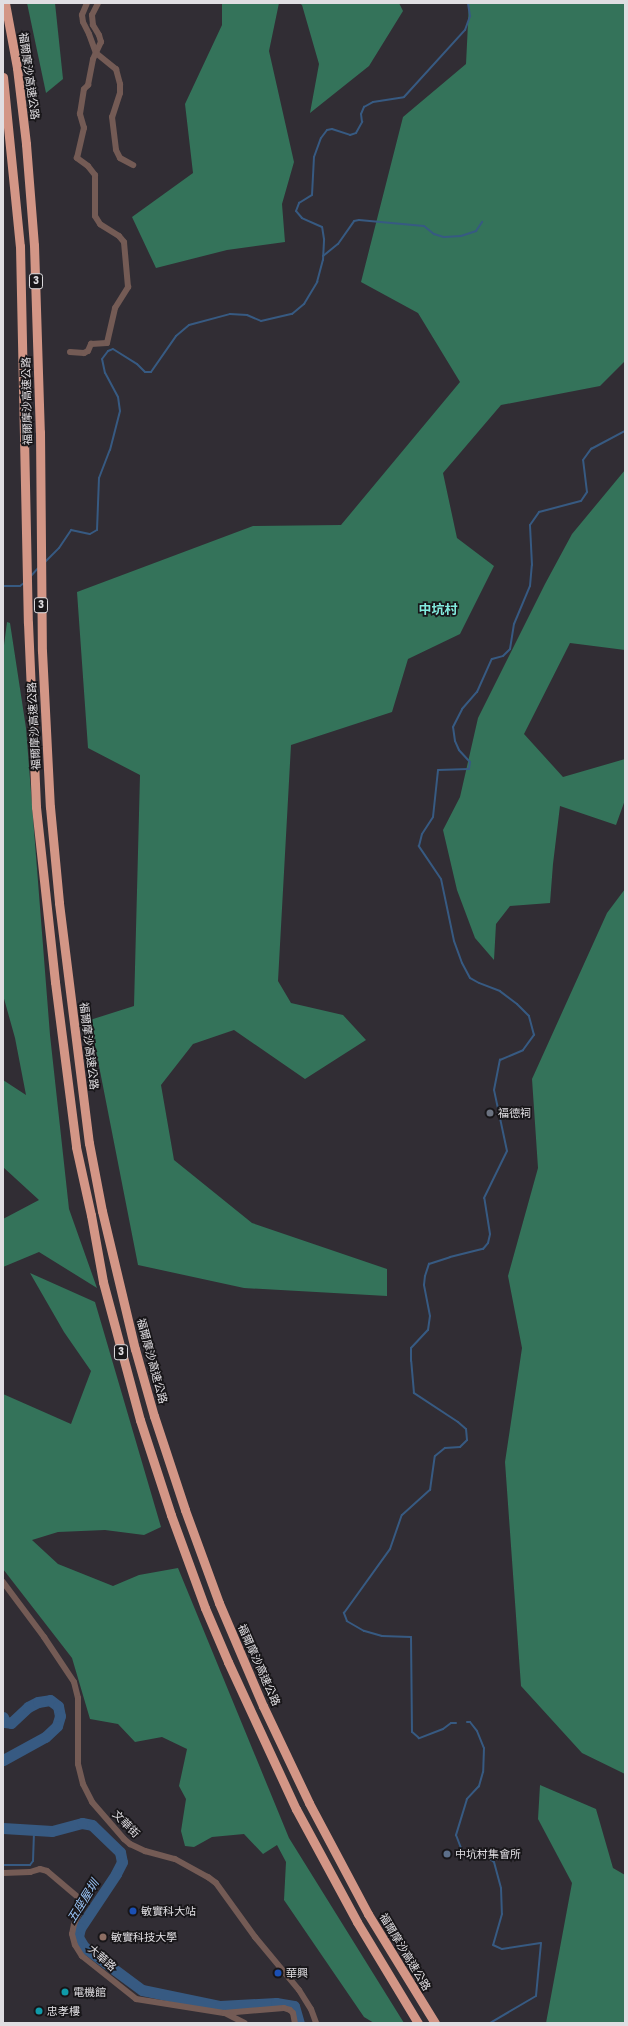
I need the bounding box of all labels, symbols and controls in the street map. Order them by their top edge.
street label: 福爾摩沙高速公路 [16,32,42,120]
road number: 3 [28,273,44,289]
street label: 福爾摩沙高速公路 [20,357,34,445]
road number: 3 [33,597,49,613]
district label: 中坑村 [419,602,457,618]
street label: 福爾摩沙高速公路 [25,682,43,770]
street label: 福爾摩沙高速公路 [77,1002,101,1090]
place label: 福德祠 [498,1106,531,1120]
marker: 福德祠 [485,1108,495,1118]
street label: 福爾摩沙高速公路 [134,1317,170,1405]
road number: 3 [113,1344,129,1360]
street label: 福爾摩沙高速公路 [235,1622,283,1708]
street label: 文華街 [110,1808,142,1840]
place label: 中坑村集會所 [455,1847,521,1861]
marker: 中坑村集會所 [442,1849,452,1859]
water label: 五座屋圳 [64,1877,102,1925]
place label: 敏實科大站 [141,1904,196,1918]
marker: 敏實科大站 [128,1906,138,1916]
street label: 福爾摩沙高速公路 [377,1911,433,1993]
place label: 敏實科技大學 [111,1930,177,1944]
marker: 敏實科技大學 [98,1932,108,1942]
street label: 大華路 [85,1942,119,1974]
place label: 華興 [286,1966,308,1980]
marker: 華興 [273,1968,283,1978]
place label: 電機館 [73,1985,106,1999]
marker: 電機館 [60,1987,70,1997]
place label: 忠孝樓 [47,2004,80,2018]
marker: 忠孝樓 [34,2006,44,2016]

